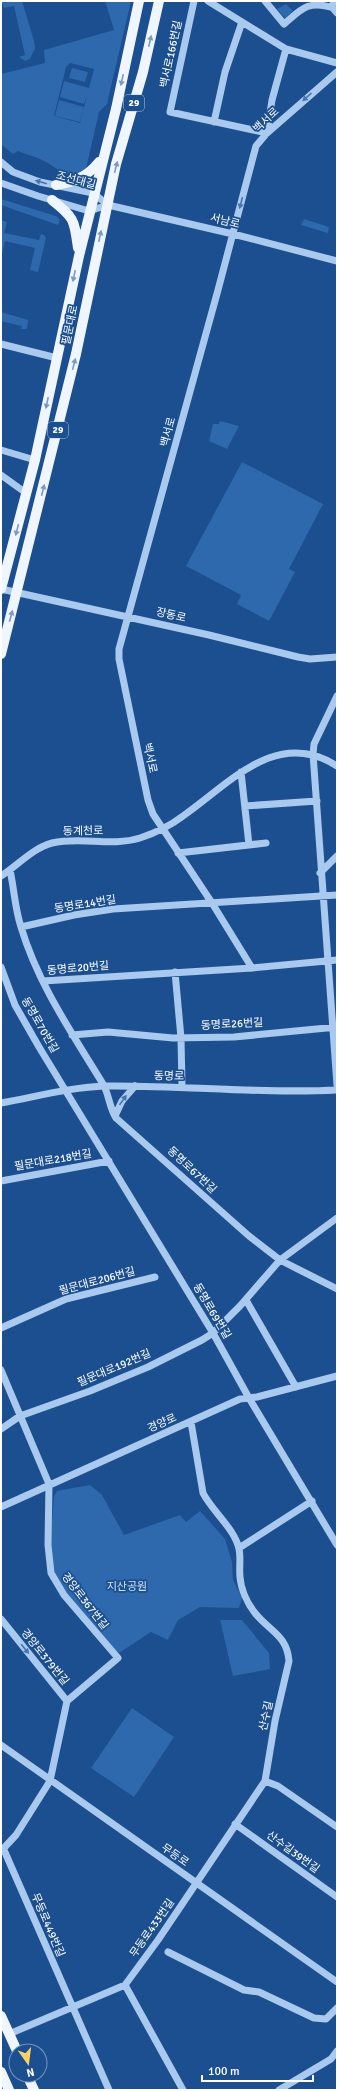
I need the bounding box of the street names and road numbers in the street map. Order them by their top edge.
street label: 백서로166번길 [158,19,184,89]
road number: 29 [124,95,144,111]
street label: 백서로 [250,105,282,135]
street label: 조선대길 [55,168,97,192]
street label: 서남로 [209,211,241,231]
street label: 필문대로 [59,304,81,346]
street label: 백서로 [158,416,178,448]
road number: 29 [48,422,68,438]
street label: 장동로 [155,605,187,625]
street label: 백서로 [140,742,160,774]
street label: 동계천로 [63,824,103,838]
street label: 동명로14번길 [53,893,117,915]
street label: 동명로20번길 [46,959,110,977]
street label: 동명로70번길 [19,995,61,1055]
street label: 동명로26번길 [200,1016,264,1032]
street label: 동명로 [154,1069,184,1083]
street label: 동명로67번길 [165,1144,219,1196]
street label: 필문대로218번길 [13,1147,93,1173]
street label: 필문대로206번길 [57,1265,137,1297]
street label: 동명로69번길 [190,1281,234,1341]
street label: 필문대로192번길 [75,1347,153,1389]
street label: 경양로 [145,1411,179,1435]
street label: 경양로367번길 [59,1570,111,1632]
street label: 경양로379번길 [18,1626,72,1688]
street label: 산수길 [256,1700,276,1732]
street label: 산수길39번길 [264,1828,322,1876]
street label: 무등로 [159,1841,191,1869]
street label: 무등로449번길 [29,1891,67,1959]
street label: 무등로433번길 [127,1896,177,1960]

